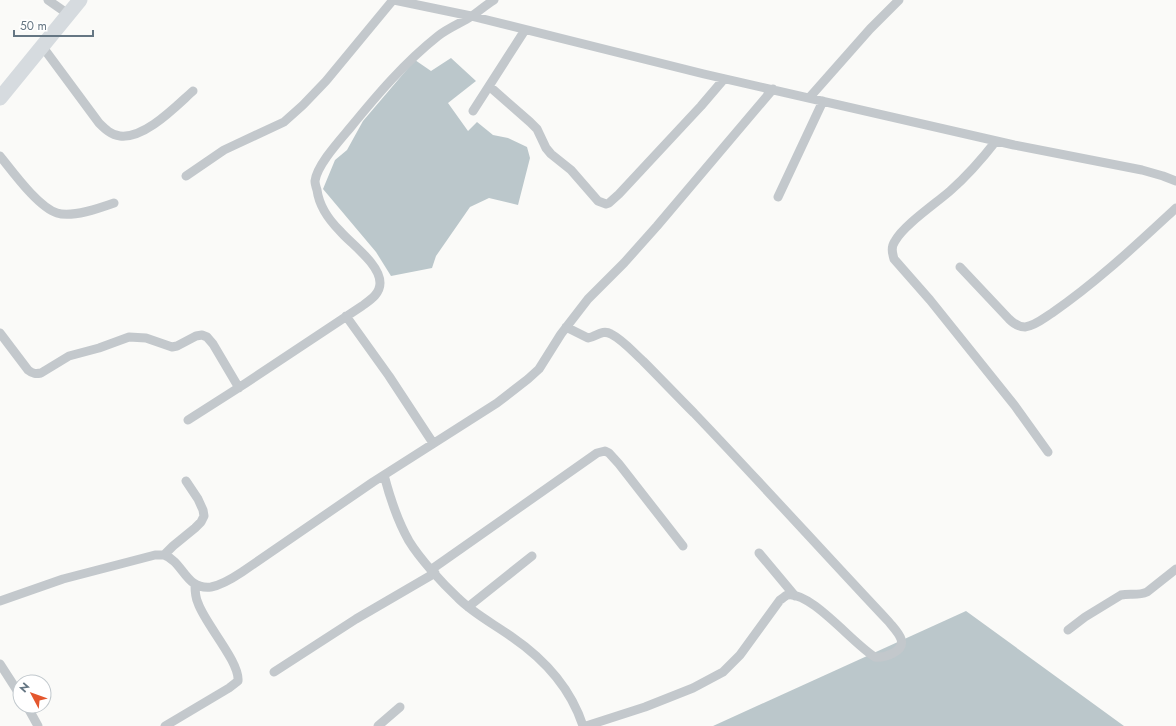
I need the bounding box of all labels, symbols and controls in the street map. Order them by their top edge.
scale bar [14,12,93,38]
text: 50 m [20,17,47,35]
north arrow [12,674,52,714]
text: N [16,679,33,696]

